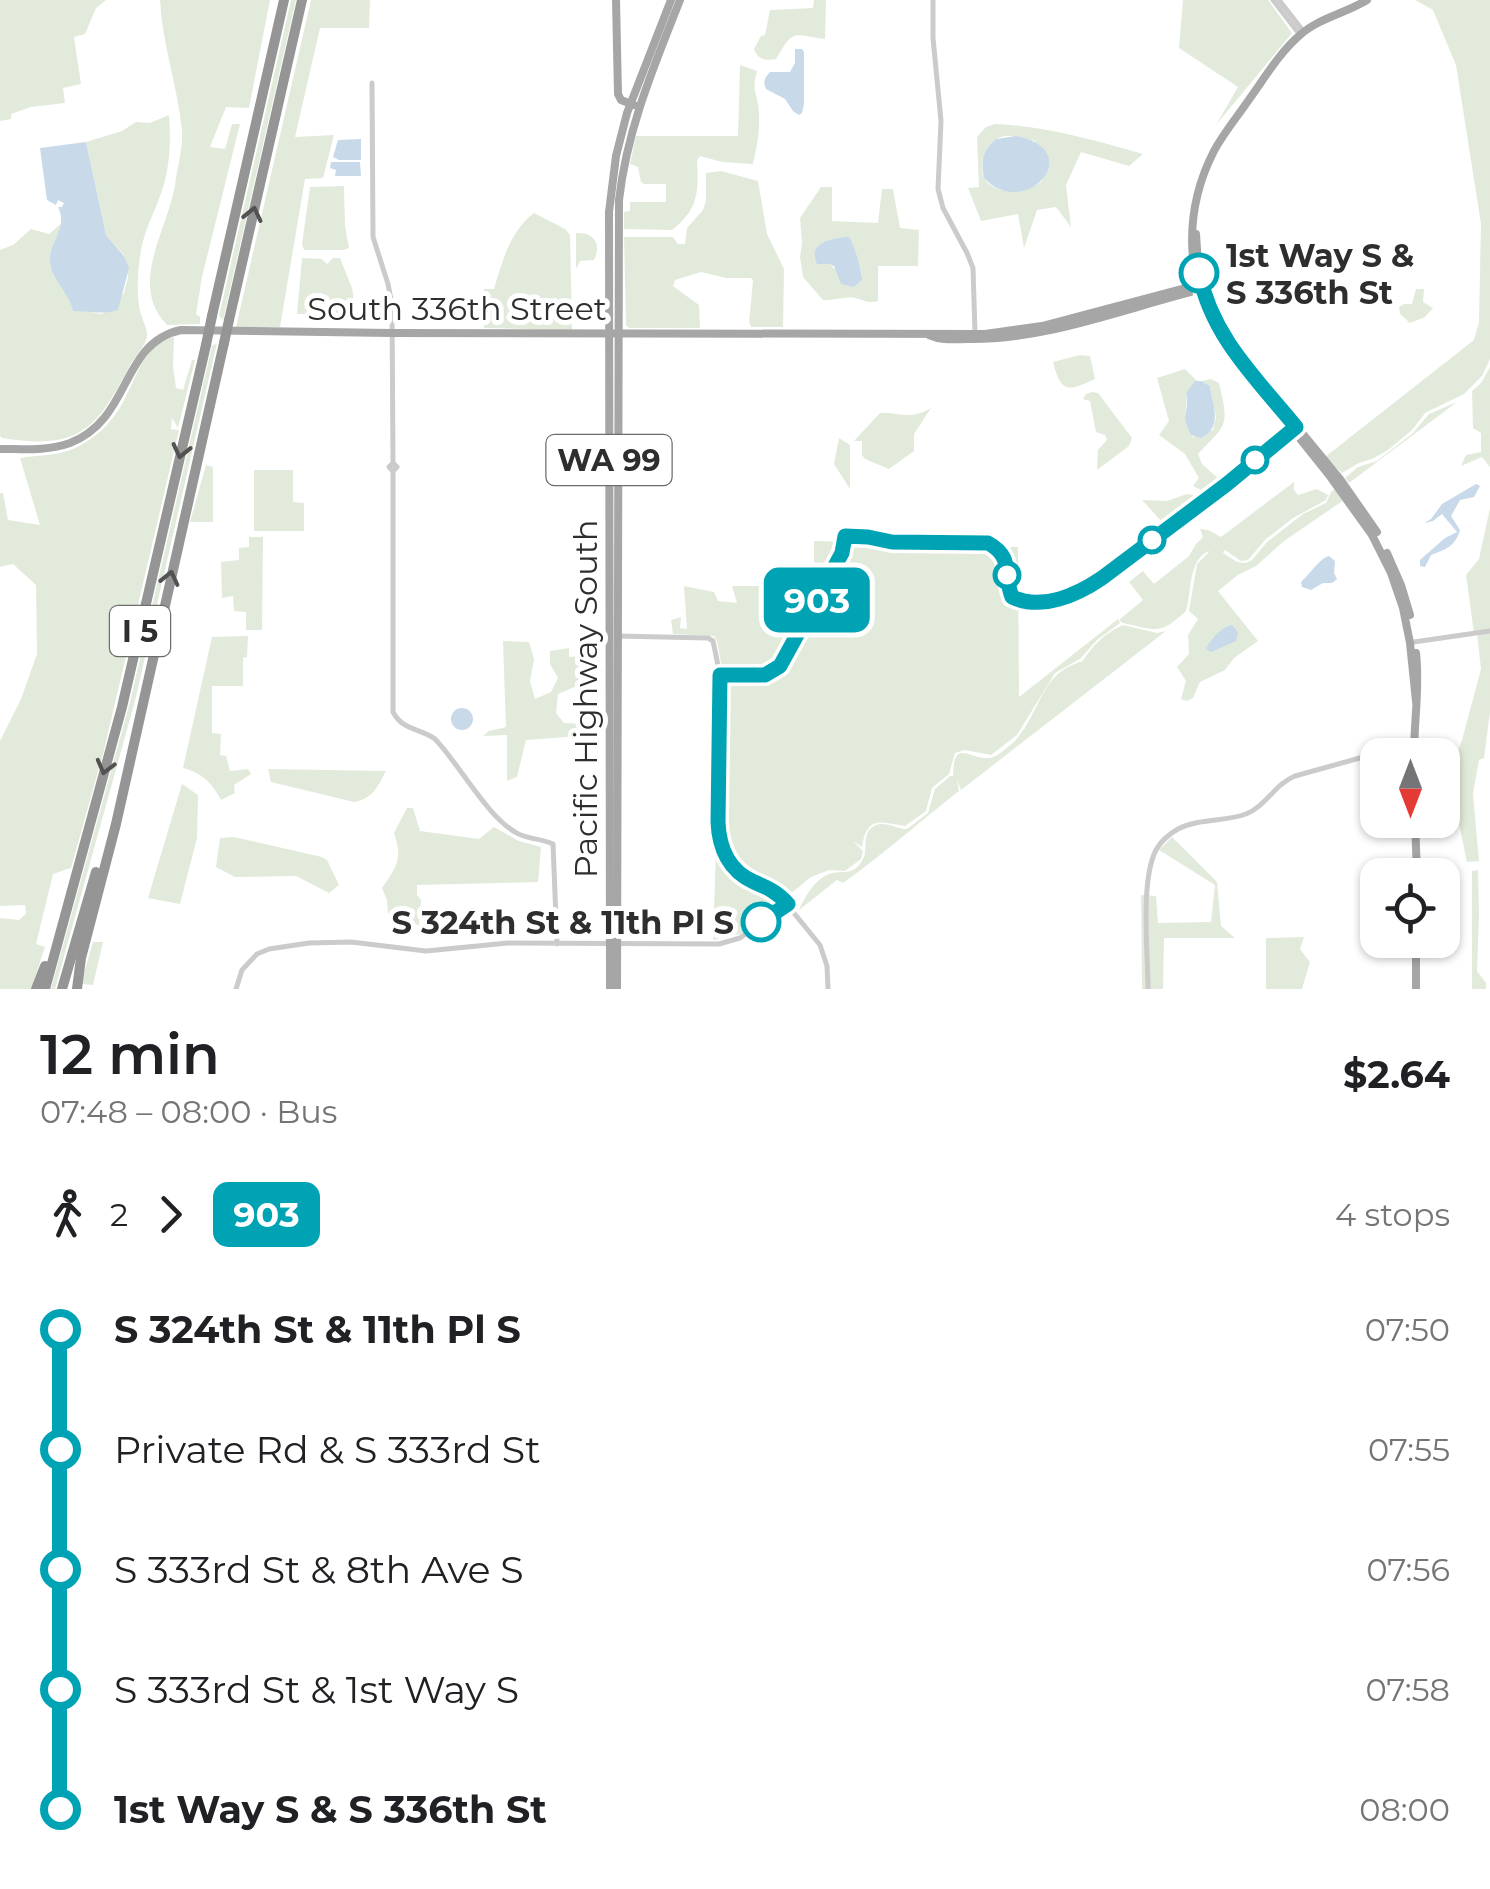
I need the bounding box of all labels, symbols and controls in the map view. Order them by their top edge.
one-way arrow [241,206,262,223]
place label: 1st Way S & S 336th St [1226,236,1414,312]
marker: 1st Way S & S 336th St [1180,254,1218,292]
street label: South 336th Street [307,289,607,328]
road number: WA 99 [546,435,672,485]
one-way arrow [172,442,193,459]
unlabelled marker [1242,447,1268,473]
street label: Pacific Highway South [566,520,605,878]
unlabelled marker [1139,527,1165,553]
unlabelled marker [994,562,1020,588]
line badge: 903 [760,568,874,632]
one-way arrow [158,570,179,587]
text: 903 [784,579,850,622]
road number: I 5 [110,606,170,656]
north arrow [1360,738,1460,838]
map controls [1360,738,1460,958]
one-way arrow [96,758,117,775]
button: locate [1360,858,1460,958]
place label: S 324th St & 11th Pl S [392,903,734,942]
marker: S 324th St & 11th Pl S [742,903,780,941]
text: 12 min [40,1021,220,1088]
text: $2.64 [1343,1051,1450,1098]
text: 07:48 – 08:00 · Bus [40,1092,337,1131]
icon: walk [40,1187,95,1242]
icon: forward [143,1187,198,1242]
text: 903 [233,1193,300,1236]
text: 2 [110,1195,128,1234]
text: 4 stops [1335,1195,1450,1234]
text: S 324th St & 11th Pl S [114,1306,521,1353]
text: 07:50 [1365,1310,1450,1349]
text: Private Rd & S 333rd St [114,1426,541,1473]
text: 07:55 [1368,1430,1450,1469]
text: S 333rd St & 8th Ave S [114,1546,524,1593]
text: 07:56 [1366,1550,1450,1589]
text: S 333rd St & 1st Way S [114,1666,519,1713]
text: 07:58 [1366,1670,1450,1709]
text: 1st Way S & S 336th St [114,1786,547,1833]
text: 08:00 [1359,1790,1450,1829]

